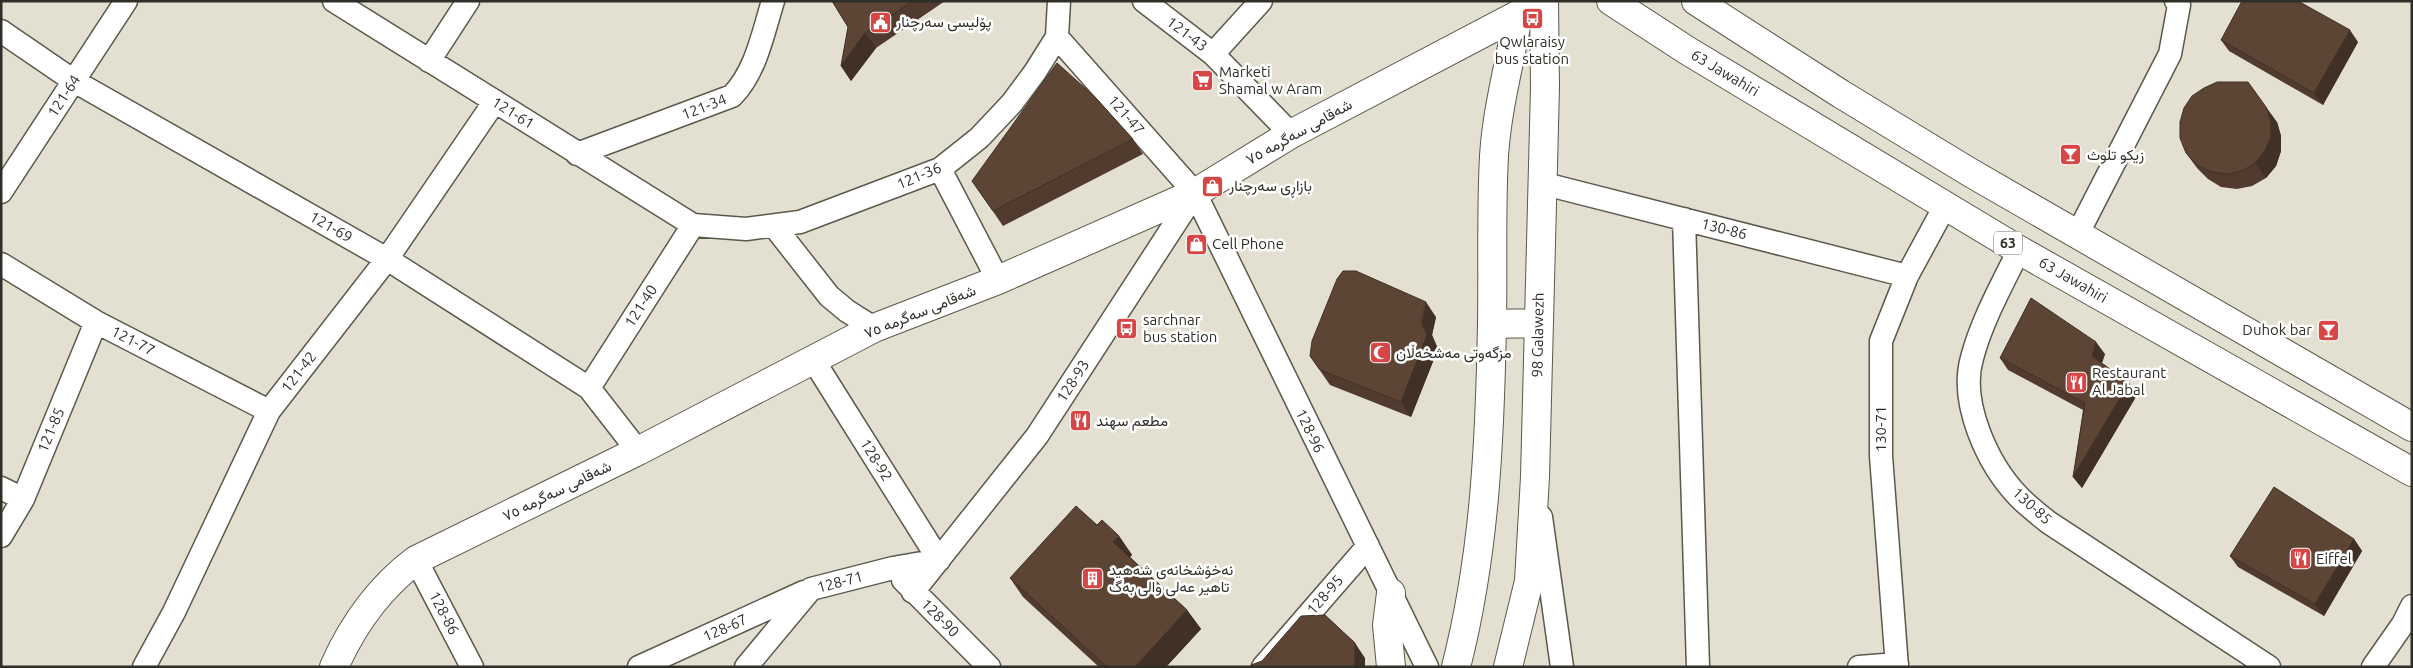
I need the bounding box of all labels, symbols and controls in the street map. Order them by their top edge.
bus stop icon: Qwlaraisy bus station [1520,7,1544,31]
public building icon: پۆلیسی سەرچنار [868,10,892,34]
place label: پۆلیسی سەرچنار [895,13,991,32]
street label: 121-43 [1164,13,1211,54]
place label: Qwlaraisy bus station [1495,33,1569,67]
street label: 63 Jawahiri [1688,46,1762,100]
place label: Marketi Shamal w Aram [1219,63,1322,97]
supermarket icon: Marketi Shamal w Aram [1191,69,1215,93]
street label: 121-64 [44,72,83,120]
street label: 121-34 [679,90,729,123]
street label: 121-47 [1105,91,1148,138]
street label: 121-61 [489,93,538,132]
street label: شەقامی سەگرمە ٧٥ [1243,95,1356,170]
bar icon: زيكو تلوث [2059,143,2083,167]
place label: زيكو تلوث [2087,146,2144,164]
street label: 121-36 [894,159,944,192]
shop icon: بازاڕی سەرچنار [1201,174,1225,198]
place label: بازاڕی سەرچنار [1228,177,1312,198]
street label: 121-69 [307,208,356,246]
street label: 130-86 [1699,215,1749,242]
shop icon: Cell Phone [1184,232,1208,256]
road number: 63 [1994,232,2022,254]
place label: Cell Phone [1212,235,1284,252]
street label: 63 Jawahiri [2036,253,2111,306]
street label: شەقامی سەگرمە ٧٥ [862,281,979,344]
street label: 121-40 [621,282,660,330]
street label: 98 Galawezh [1528,292,1547,378]
place label: sarchnar bus station [1143,311,1217,345]
bus stop icon: sarchnar bus station [1115,317,1139,341]
bar icon: Duhok bar [2316,318,2340,342]
place label: Duhok bar [2242,321,2312,338]
street label: 121-77 [109,322,158,359]
mosque icon: مزگەوتی مەشخەڵان [1368,341,1392,365]
place label: مزگەوتی مەشخەڵان [1396,344,1512,363]
street label: 121-42 [278,348,320,395]
street label: 128-93 [1053,357,1092,405]
place label: Restaurant Al Jabal [2092,364,2166,398]
restaurant icon: Restaurant Al Jabal [2064,370,2088,394]
street label: 121-85 [34,405,67,455]
street label: 128-96 [1293,406,1328,455]
street label: 130-71 [1872,406,1889,452]
restaurant icon: مطعم سهند [1068,409,1092,433]
place label: مطعم سهند [1096,412,1168,431]
street label: 128-92 [857,435,896,484]
street label: شەقامی سەگرمە ٧٥ [500,457,615,526]
street label: 130-85 [2009,484,2055,528]
restaurant icon: Eiffel [2288,547,2312,571]
place label: Eiffel [2316,550,2352,567]
place label: نەخۆشخانەی شەهید تاهیر عەلی والی بەگ [1109,561,1233,597]
street label: 128-71 [815,567,865,596]
building icon: نەخۆشخانەی شەهید تاهیر عەلی والی بەگ [1081,567,1105,591]
street label: 128-95 [1303,571,1346,618]
street label: 128-86 [426,588,463,637]
street label: 128-90 [918,595,963,640]
street label: 128-67 [700,610,750,645]

